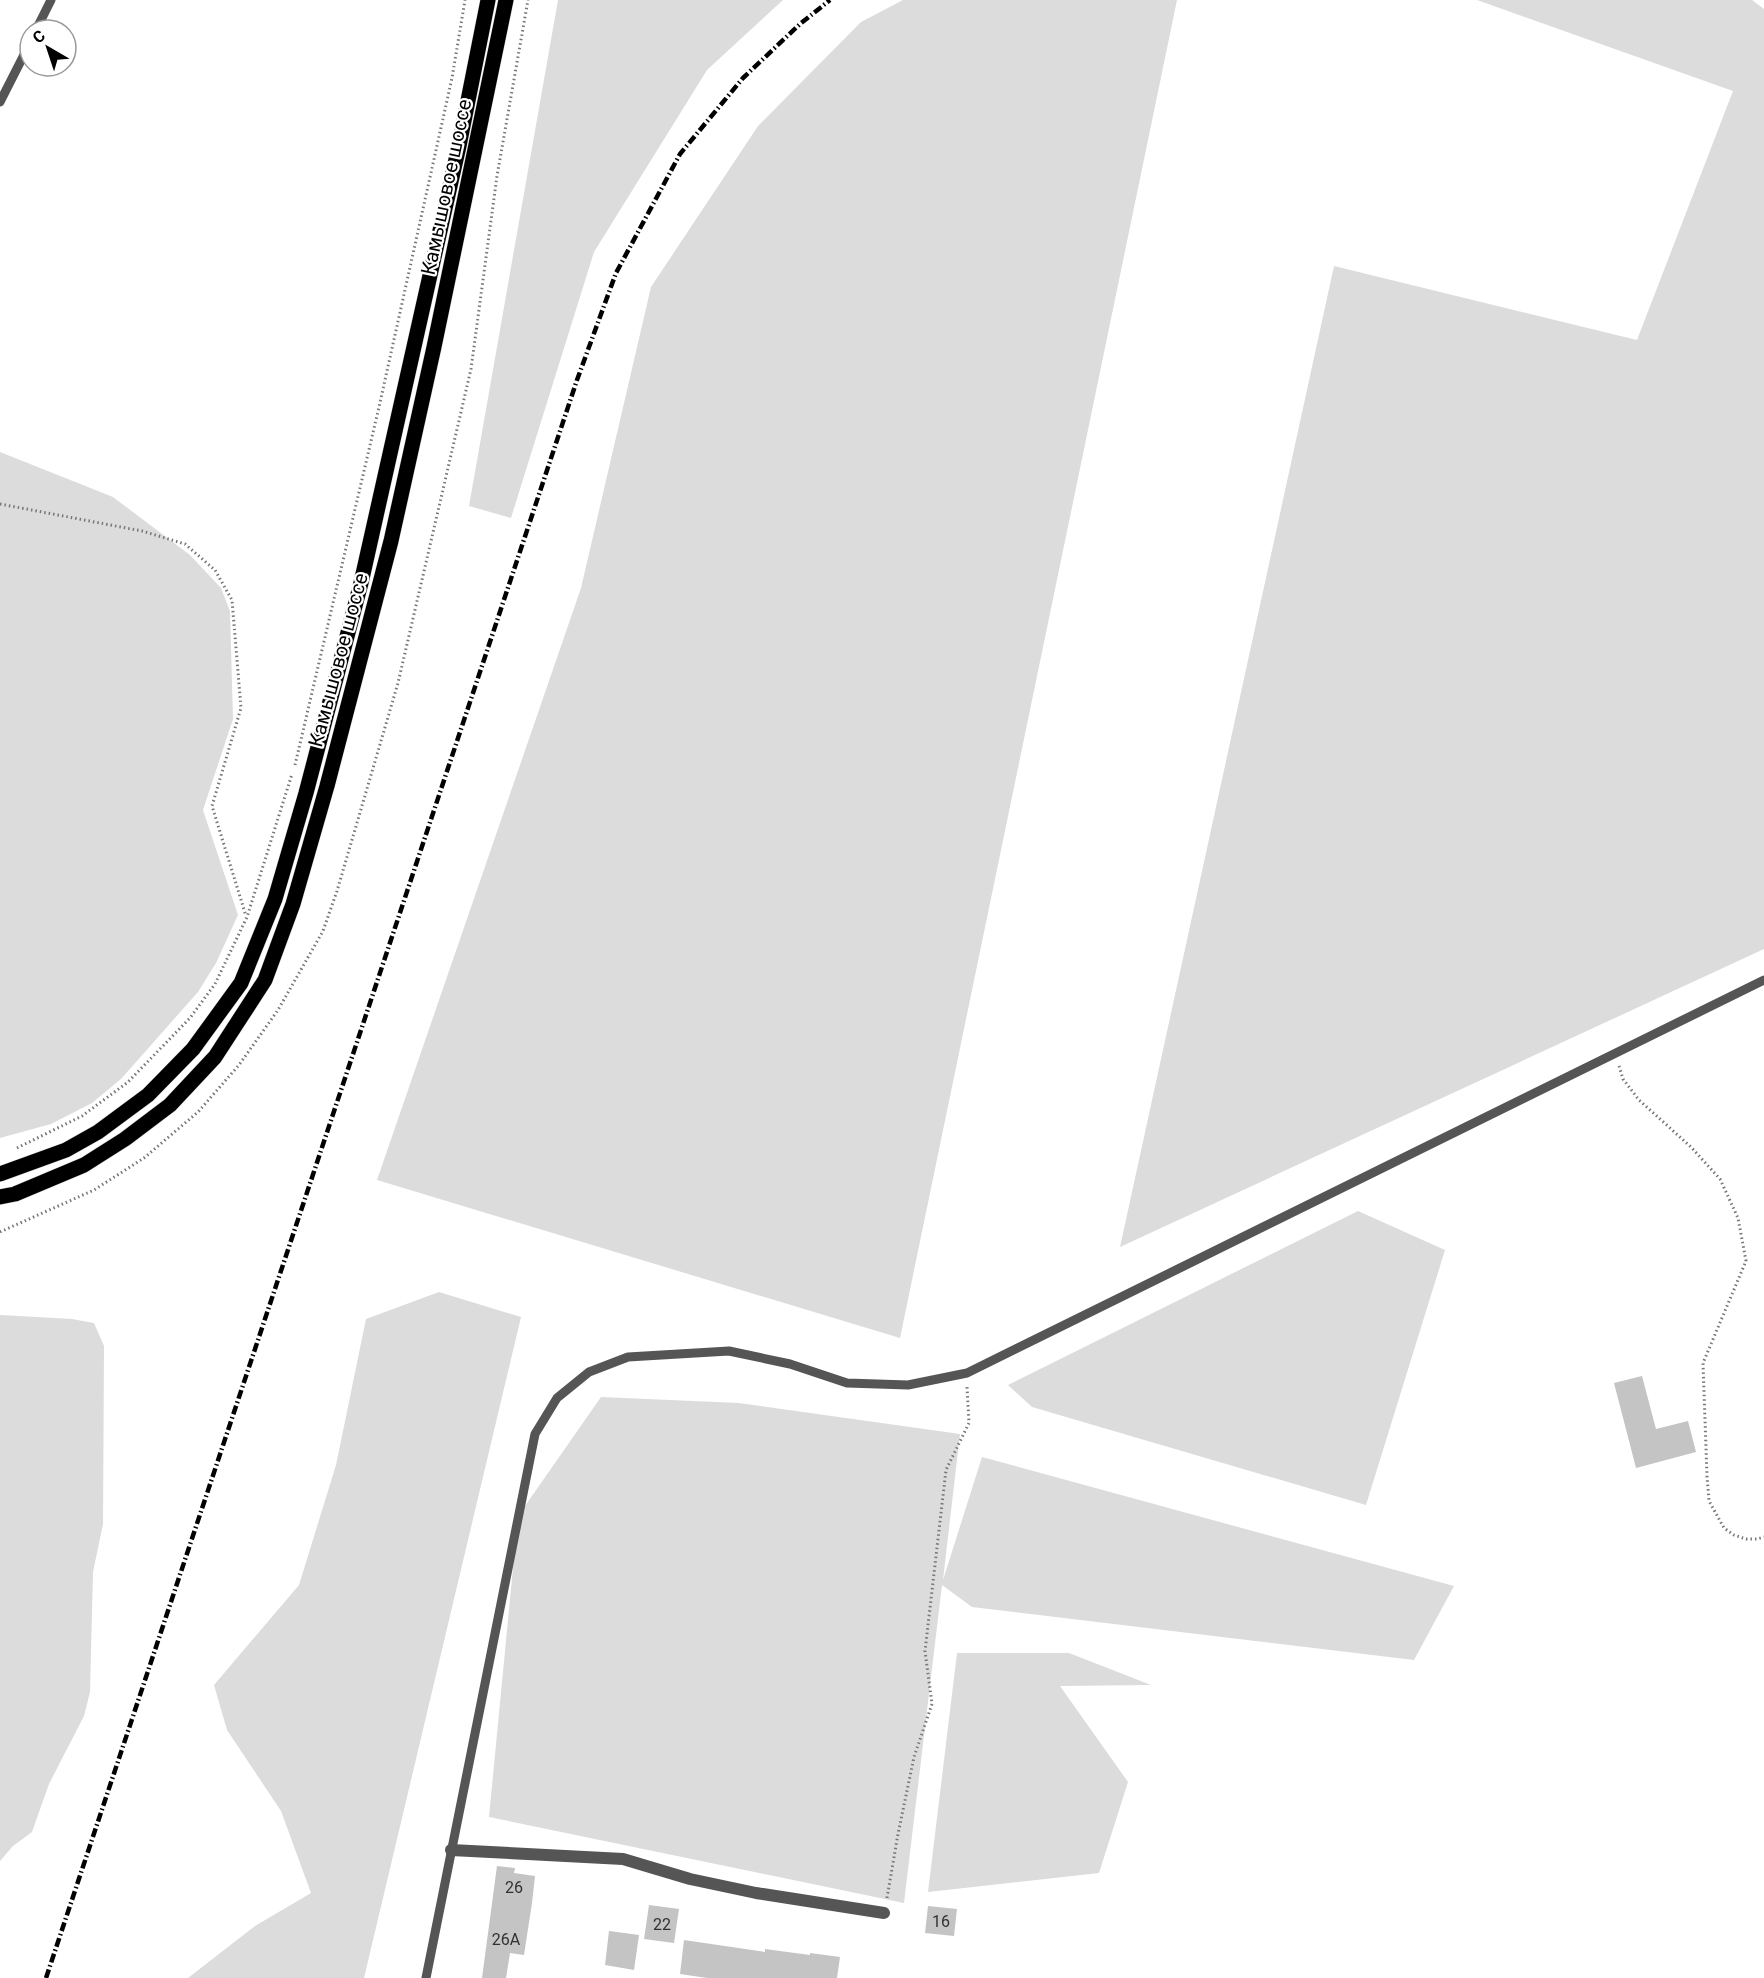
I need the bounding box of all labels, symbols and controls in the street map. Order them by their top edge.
north arrow [18,18,78,78]
text: С [29,26,49,47]
street label: Камышовое шоссе [416,97,476,277]
street label: Камышовое шоссе [303,570,373,750]
house number: 26 [505,1878,523,1897]
house number: 16 [932,1912,950,1931]
house number: 22 [653,1915,671,1934]
house number: 26А [492,1930,521,1949]

